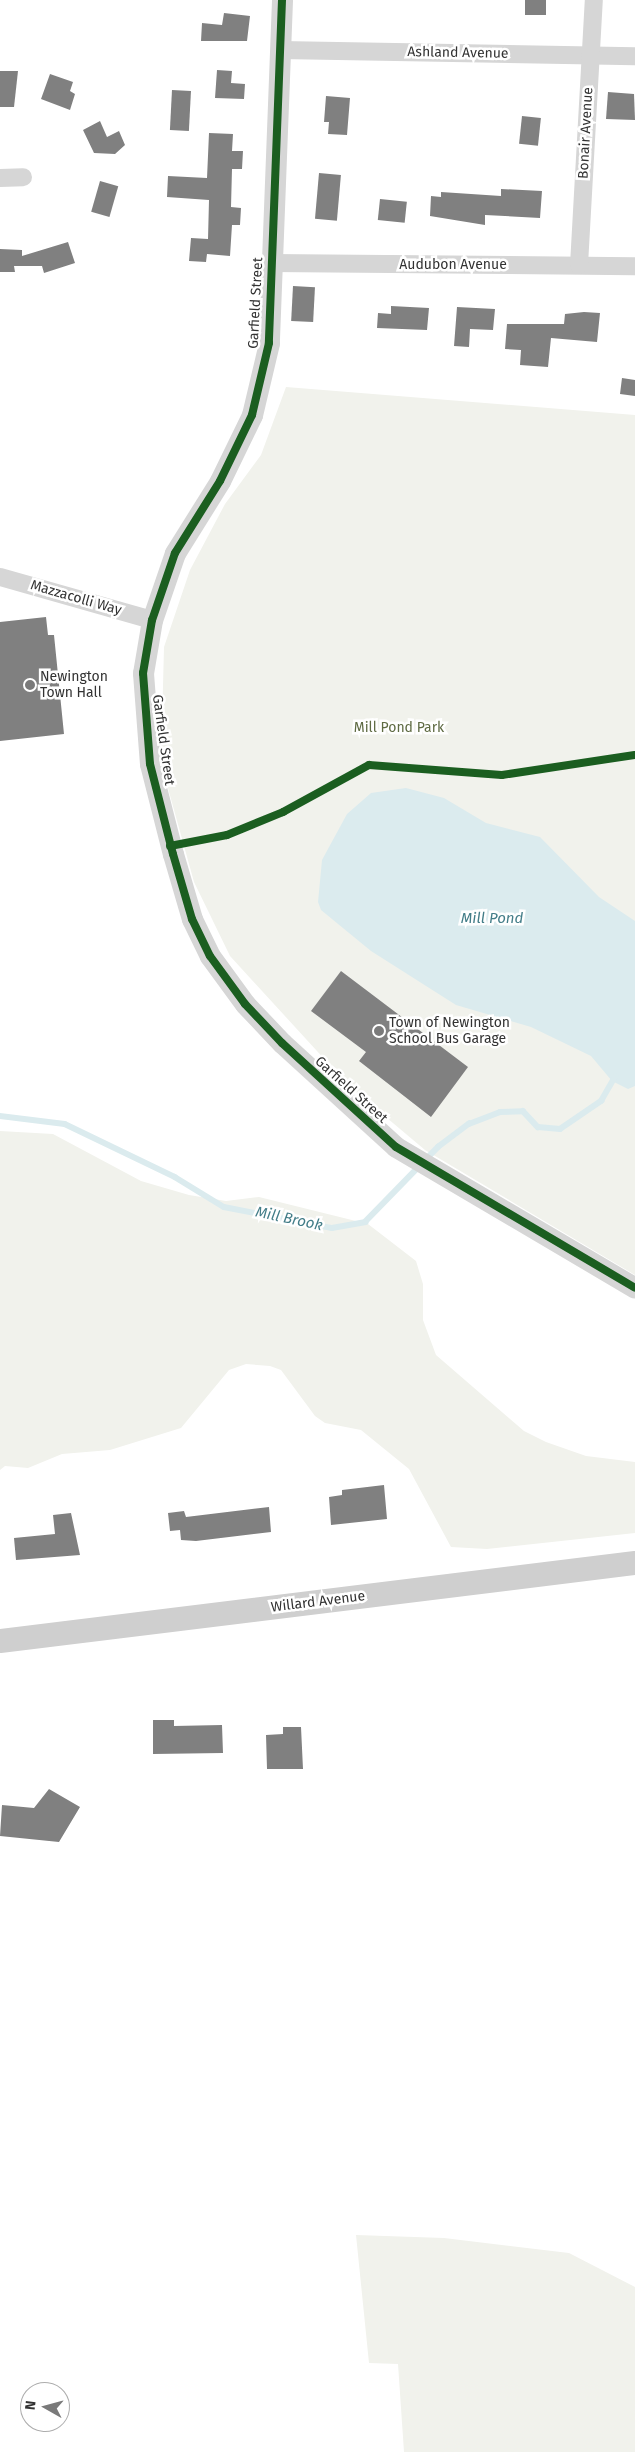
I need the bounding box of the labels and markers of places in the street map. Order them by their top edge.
place label: Newington Town Hall [40,669,108,702]
marker: Newington Town Hall [24,679,36,691]
place label: Town of Newington School Bus Garage [389,1015,510,1048]
marker: Town of Newington School Bus Garage [373,1025,385,1037]

